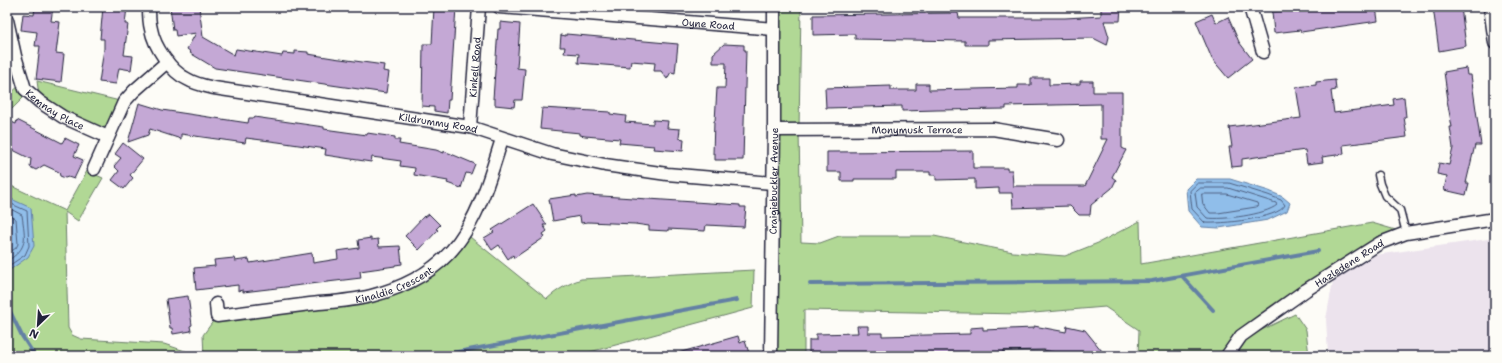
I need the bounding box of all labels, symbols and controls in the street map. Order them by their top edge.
street label: Oyne Road [681,15,736,32]
street label: Kinkell Road [466,36,483,98]
street label: Kemnay Place [23,86,87,132]
street label: Kildrummy Road [398,110,480,136]
street label: Monymusk Terrace [871,123,963,136]
street label: Craigiebuckler Avenue [766,127,781,235]
street label: Hazledene Road [1312,236,1386,290]
street label: Kinaldie Crescent [354,263,436,306]
north arrow [18,305,58,345]
text: N [27,325,41,342]

